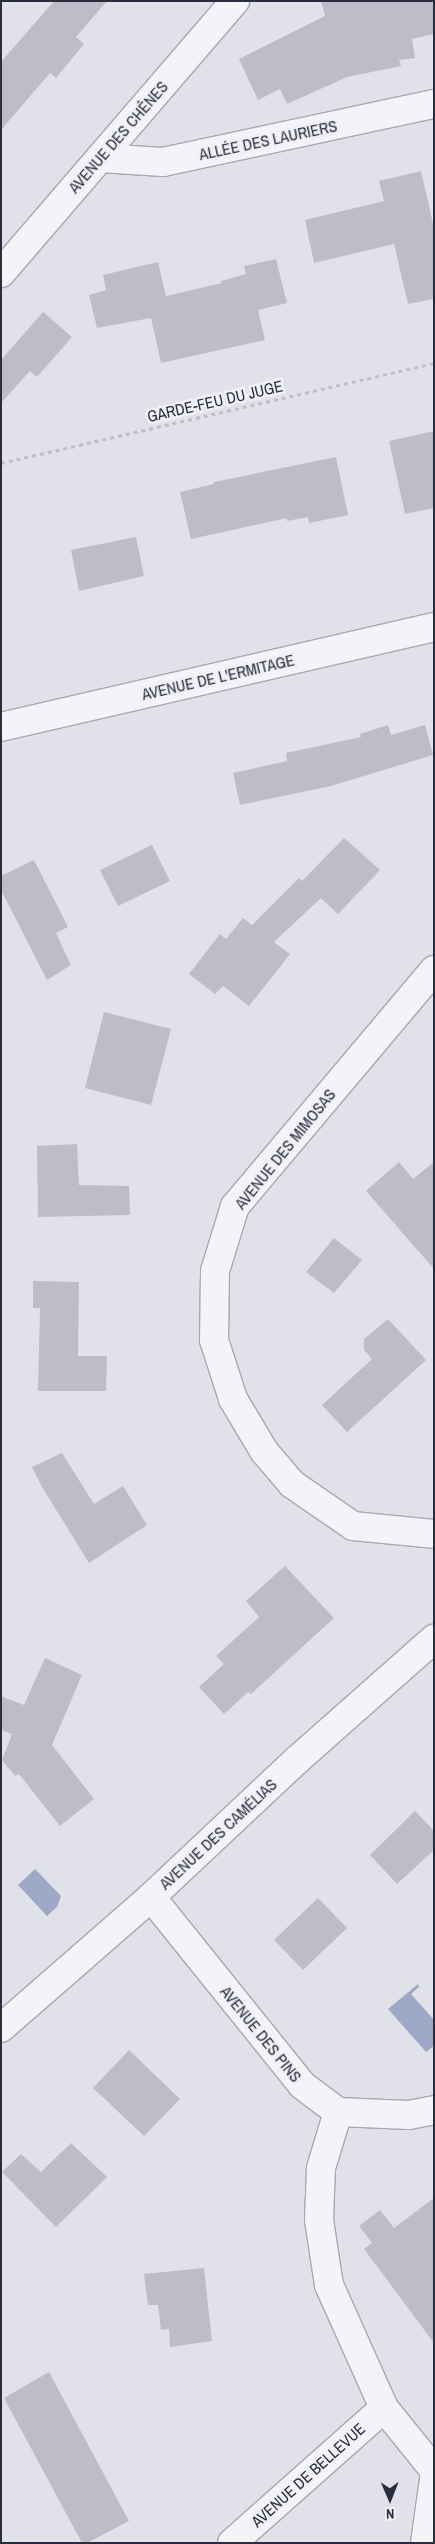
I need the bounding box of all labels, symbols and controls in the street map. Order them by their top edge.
street label: AVENUE DES CHÊNES [64,77,172,197]
street label: ALLÉE DES LAURIERS [197,116,339,164]
street label: GARDE-FEU DU JUGE [145,376,285,426]
street label: AVENUE DE L'ERMITAGE [140,650,296,704]
street label: AVENUE DES MIMOSAS [231,1085,339,1213]
street label: AVENUE DES CAMÉLIAS [155,1775,281,1893]
street label: AVENUE DES PINS [216,1982,306,2086]
street label: AVENUE DE BELLEVUE [247,2419,369,2531]
north arrow [365,2474,415,2524]
text: N [386,2505,395,2523]

